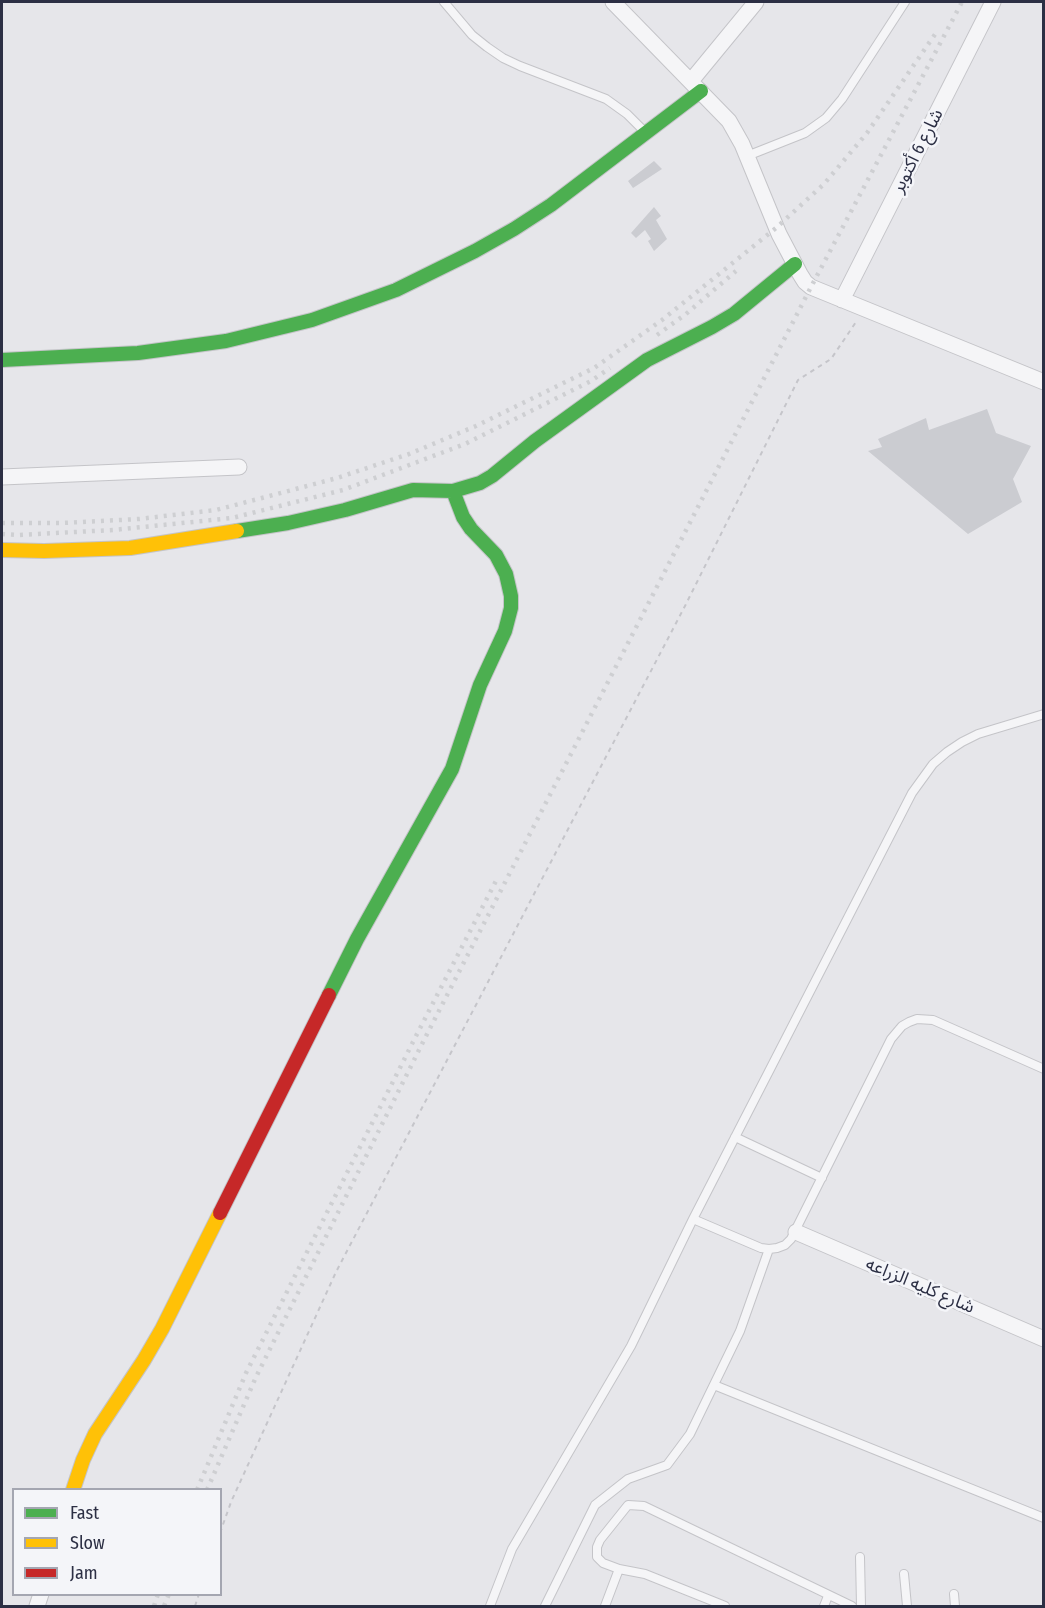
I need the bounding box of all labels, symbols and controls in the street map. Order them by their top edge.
street label: شارع 6 أكتوبر [888,105,948,197]
street label: شارع كليه الزراعه [862,1253,978,1319]
legend [12,1488,222,1596]
text: Fast [70,1502,99,1524]
text: Slow [70,1532,105,1554]
text: Jam [70,1562,98,1584]

